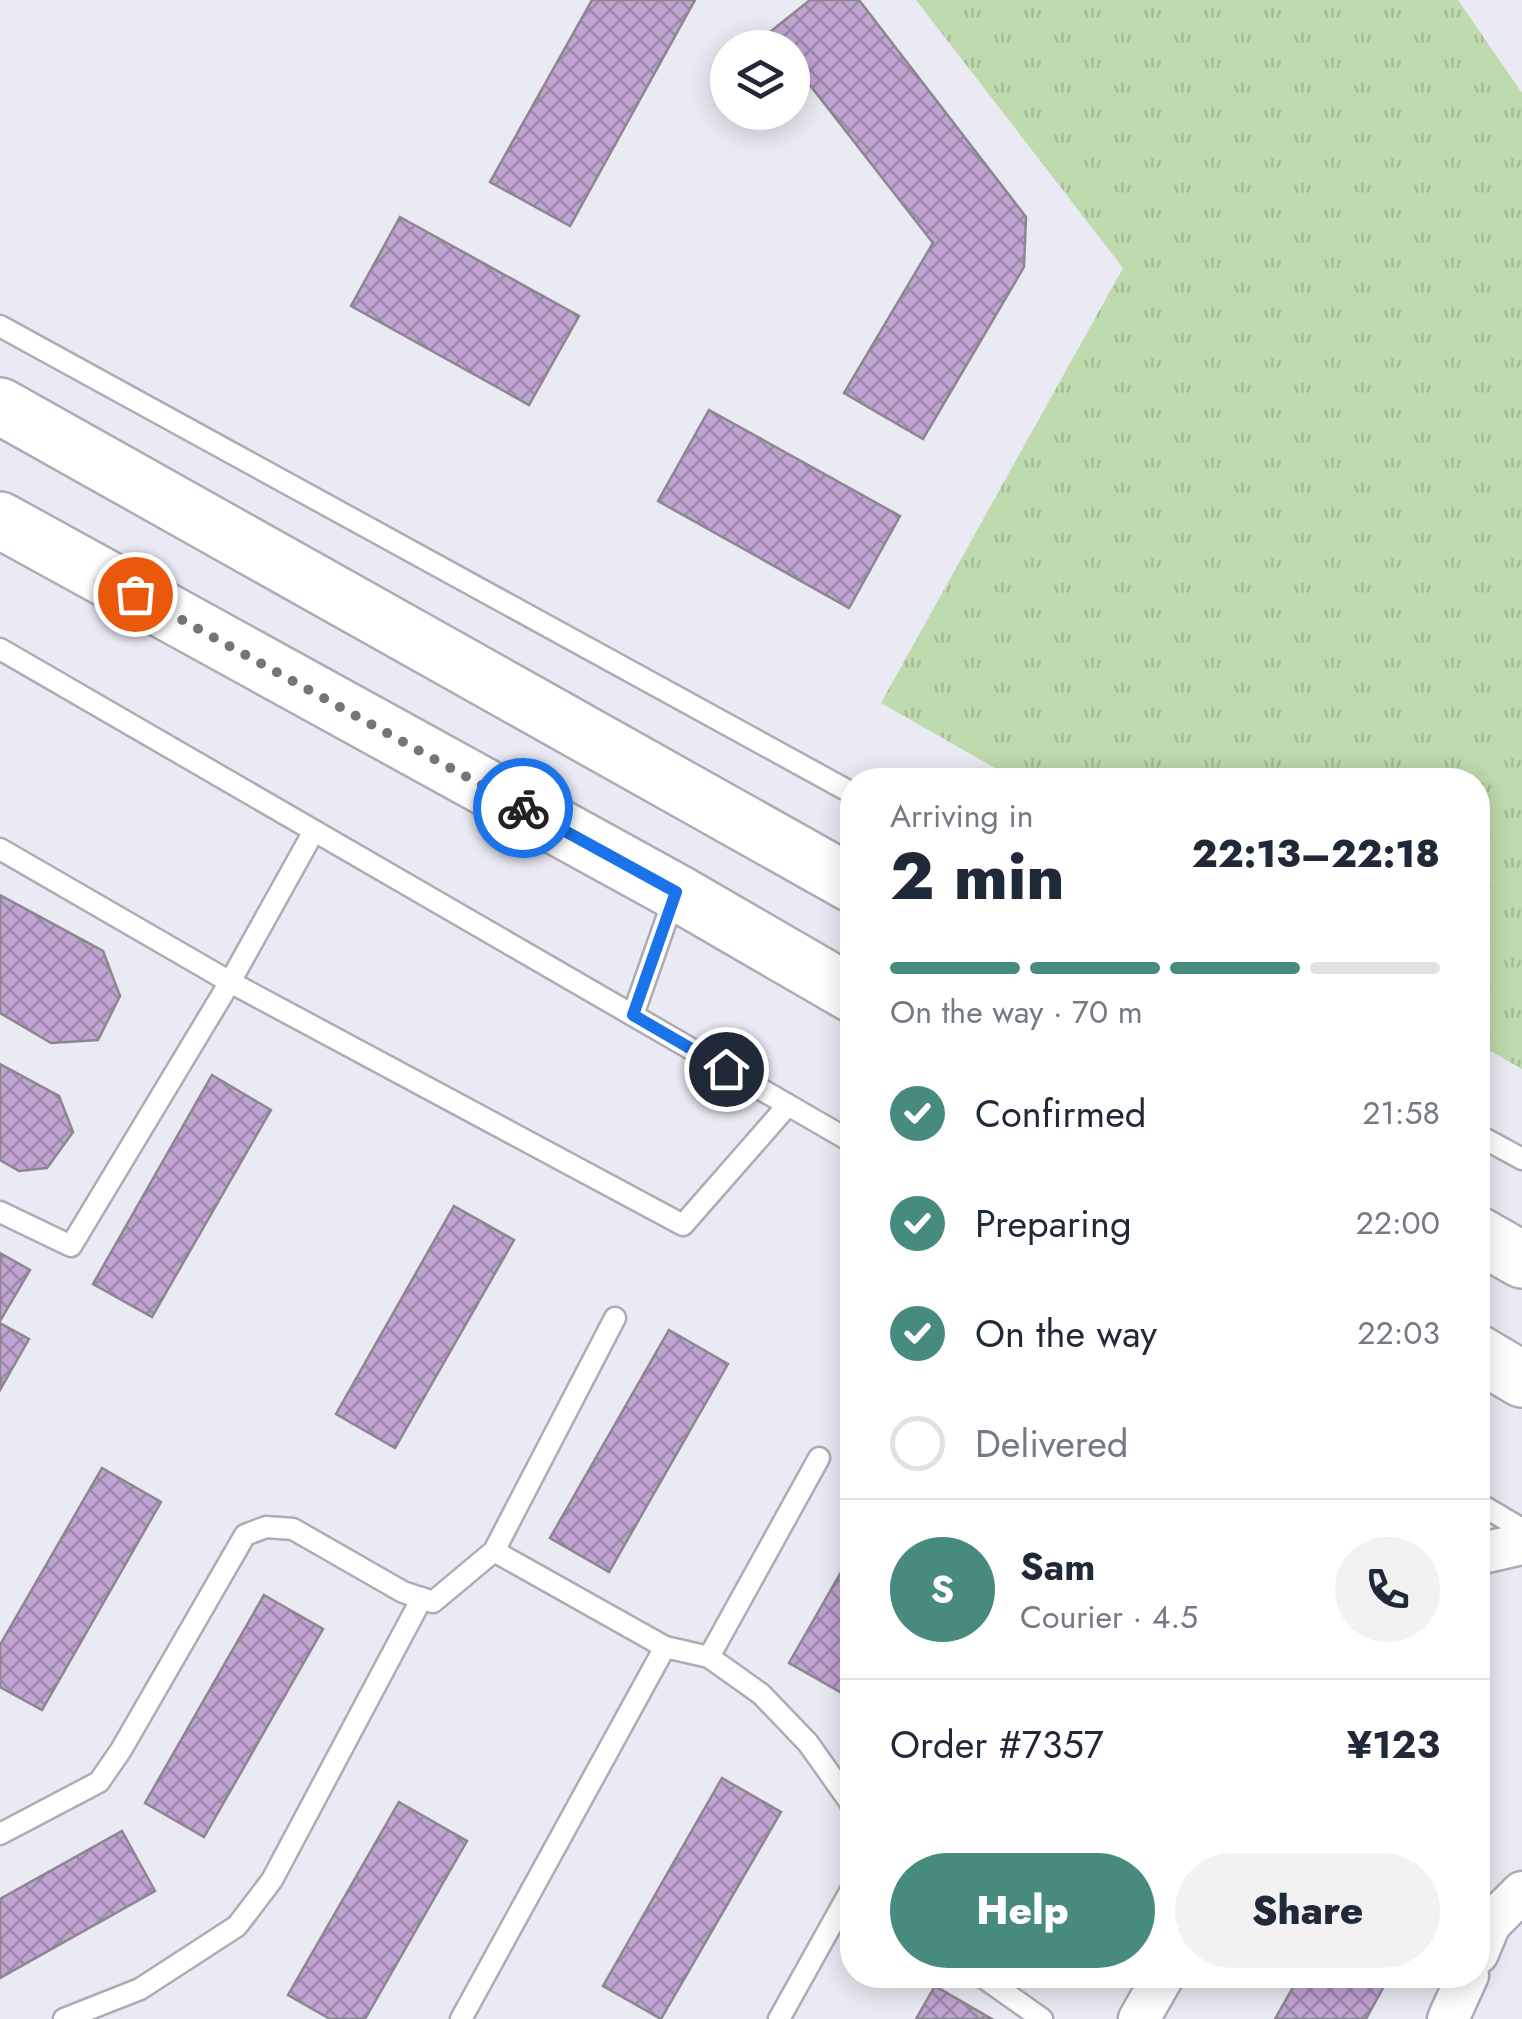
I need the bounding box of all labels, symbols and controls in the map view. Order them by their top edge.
map controls [710,30,810,130]
button: layers [710,30,810,130]
pin [93,552,178,637]
icon: bag [108,567,163,622]
courier [473,758,573,858]
icon: bike [496,781,551,836]
text: Arriving in [890,793,1034,839]
text: 22:13–22:18 [1192,826,1440,881]
text: 2 min [890,829,1065,923]
text: On the way · 70 m [890,989,1143,1035]
pin [684,1027,769,1112]
icon: home [699,1042,754,1097]
icon: check [890,1086,945,1141]
text: Confirmed [975,1086,1146,1141]
text: 21:58 [1362,1090,1440,1136]
icon: check [890,1196,945,1251]
text: Preparing [975,1196,1132,1251]
text: 22:00 [1356,1200,1440,1246]
icon: check [890,1306,945,1361]
text: On the way [975,1306,1157,1361]
text: 22:03 [1357,1310,1440,1356]
text: Delivered [975,1416,1128,1471]
button: phone [1335,1537,1440,1642]
text: Sam [1020,1539,1095,1594]
text: S [931,1562,954,1617]
text: Courier · 4.5 [1020,1594,1198,1640]
text: Order #7357 [890,1717,1104,1772]
text: ¥123 [1347,1717,1440,1772]
button: Help [890,1853,1155,1968]
button: Share [1175,1853,1440,1968]

